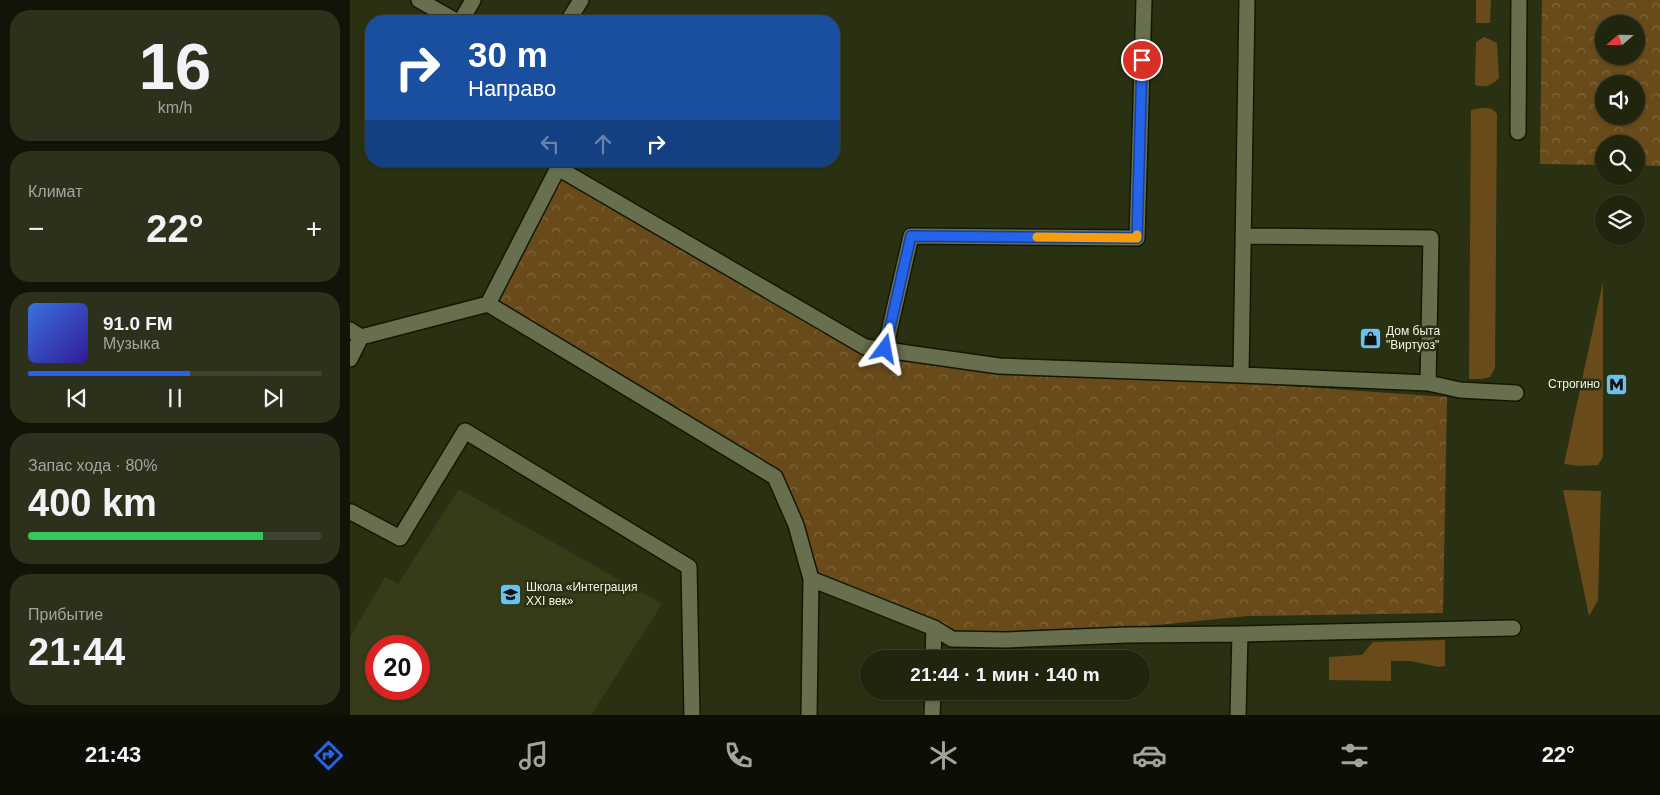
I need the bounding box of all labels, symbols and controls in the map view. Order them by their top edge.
north arrow [1595,15,1645,65]
map controls [1595,15,1645,245]
text: 16 [139,30,211,103]
icon: right [385,35,450,100]
text: 30 m [468,35,548,74]
pin [1121,39,1163,81]
icon: arrive [1128,46,1156,74]
button: sound [1595,75,1645,125]
text: Направо [468,76,556,101]
text: km/h [158,99,192,116]
icon: left [536,130,564,158]
icon: ahead [589,130,617,158]
icon: right [642,130,670,158]
button: search [1595,135,1645,185]
text: Климат [28,183,82,200]
button: layers [1595,195,1645,245]
text: 22° [146,208,204,250]
text: − [28,213,44,244]
text: + [306,213,322,244]
text: 91.0 FM [103,313,173,334]
position arrow [858,322,910,374]
place label: Дом быта "Виртуоз" [1386,324,1440,352]
shop icon: Дом быта "Виртуоз" [1358,326,1382,350]
text: Музыка [103,335,160,352]
metro station icon: Строгино [1604,372,1628,396]
place label: Строгино [1548,377,1600,391]
icon: previous [63,384,91,412]
icon: pause [161,384,189,412]
icon: next [259,384,287,412]
text: Запас хода · 80% [28,457,157,474]
text: 400 km [28,482,157,524]
place label: Школа «Интеграция XXI век» [526,580,638,608]
school or university icon: Школа «Интеграция XXI век» [498,582,522,606]
text: Прибытие [28,606,103,623]
text: 21:44 [28,631,125,673]
speed limit sign: 20 [365,635,430,700]
text: 21:44 · 1 мин · 140 m [910,664,1100,685]
icon: directions [311,738,346,773]
icon: music [516,738,551,773]
icon: phone [721,738,756,773]
icon: climate [926,738,961,773]
icon: car [1132,738,1167,773]
icon: filters [1337,738,1372,773]
text: 21:43 [85,742,141,767]
text: 22° [1542,742,1575,767]

